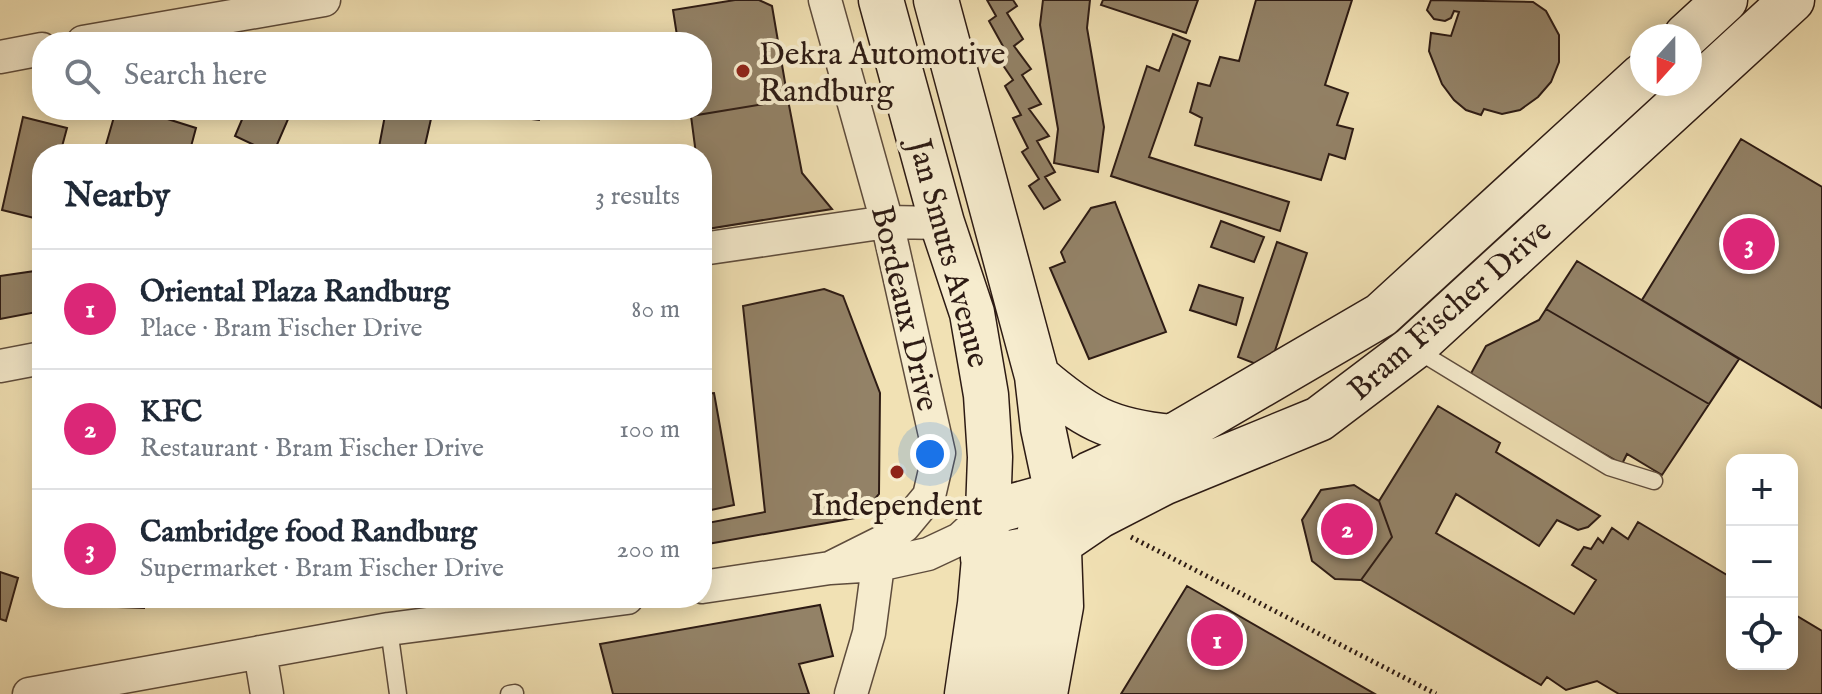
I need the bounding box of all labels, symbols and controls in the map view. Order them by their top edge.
north arrow [1630,24,1702,96]
search box [32,32,712,120]
place label: Dekra Automotive Randburg [759,35,1005,113]
icon: search [60,54,104,98]
text: Search here [124,57,267,95]
marker: Dekra Automotive Randburg [734,62,752,80]
street label: Jan Smuts Avenue [897,132,998,372]
text: Nearby [64,175,170,218]
text: 3 results [595,180,680,213]
street label: Bordeaux Drive [860,202,947,415]
street label: Bram Fischer Drive [1340,211,1561,411]
pin: 3 [1723,214,1775,274]
text: Oriental Plaza Randburg [140,274,450,312]
text: 1 [85,293,95,326]
text: 80 m [631,293,680,326]
text: Place · Bram Fischer Drive [140,312,423,345]
text: KFC [140,394,202,432]
text: 2 [84,413,96,446]
text: 100 m [619,413,680,446]
text: Restaurant · Bram Fischer Drive [140,432,484,465]
your location [910,434,950,474]
map controls [1726,454,1798,670]
button: + [1726,454,1798,526]
marker: Independent [888,463,906,481]
place label: Independent [811,486,983,527]
pin: 2 [1321,499,1373,559]
text: Cambridge food Randburg [140,514,477,552]
button: − [1726,526,1798,598]
text: 3 [85,533,95,566]
text: 200 m [616,533,680,566]
text: Supermarket · Bram Fischer Drive [140,552,504,585]
button: locate [1726,598,1798,670]
pin: 1 [1191,610,1243,670]

